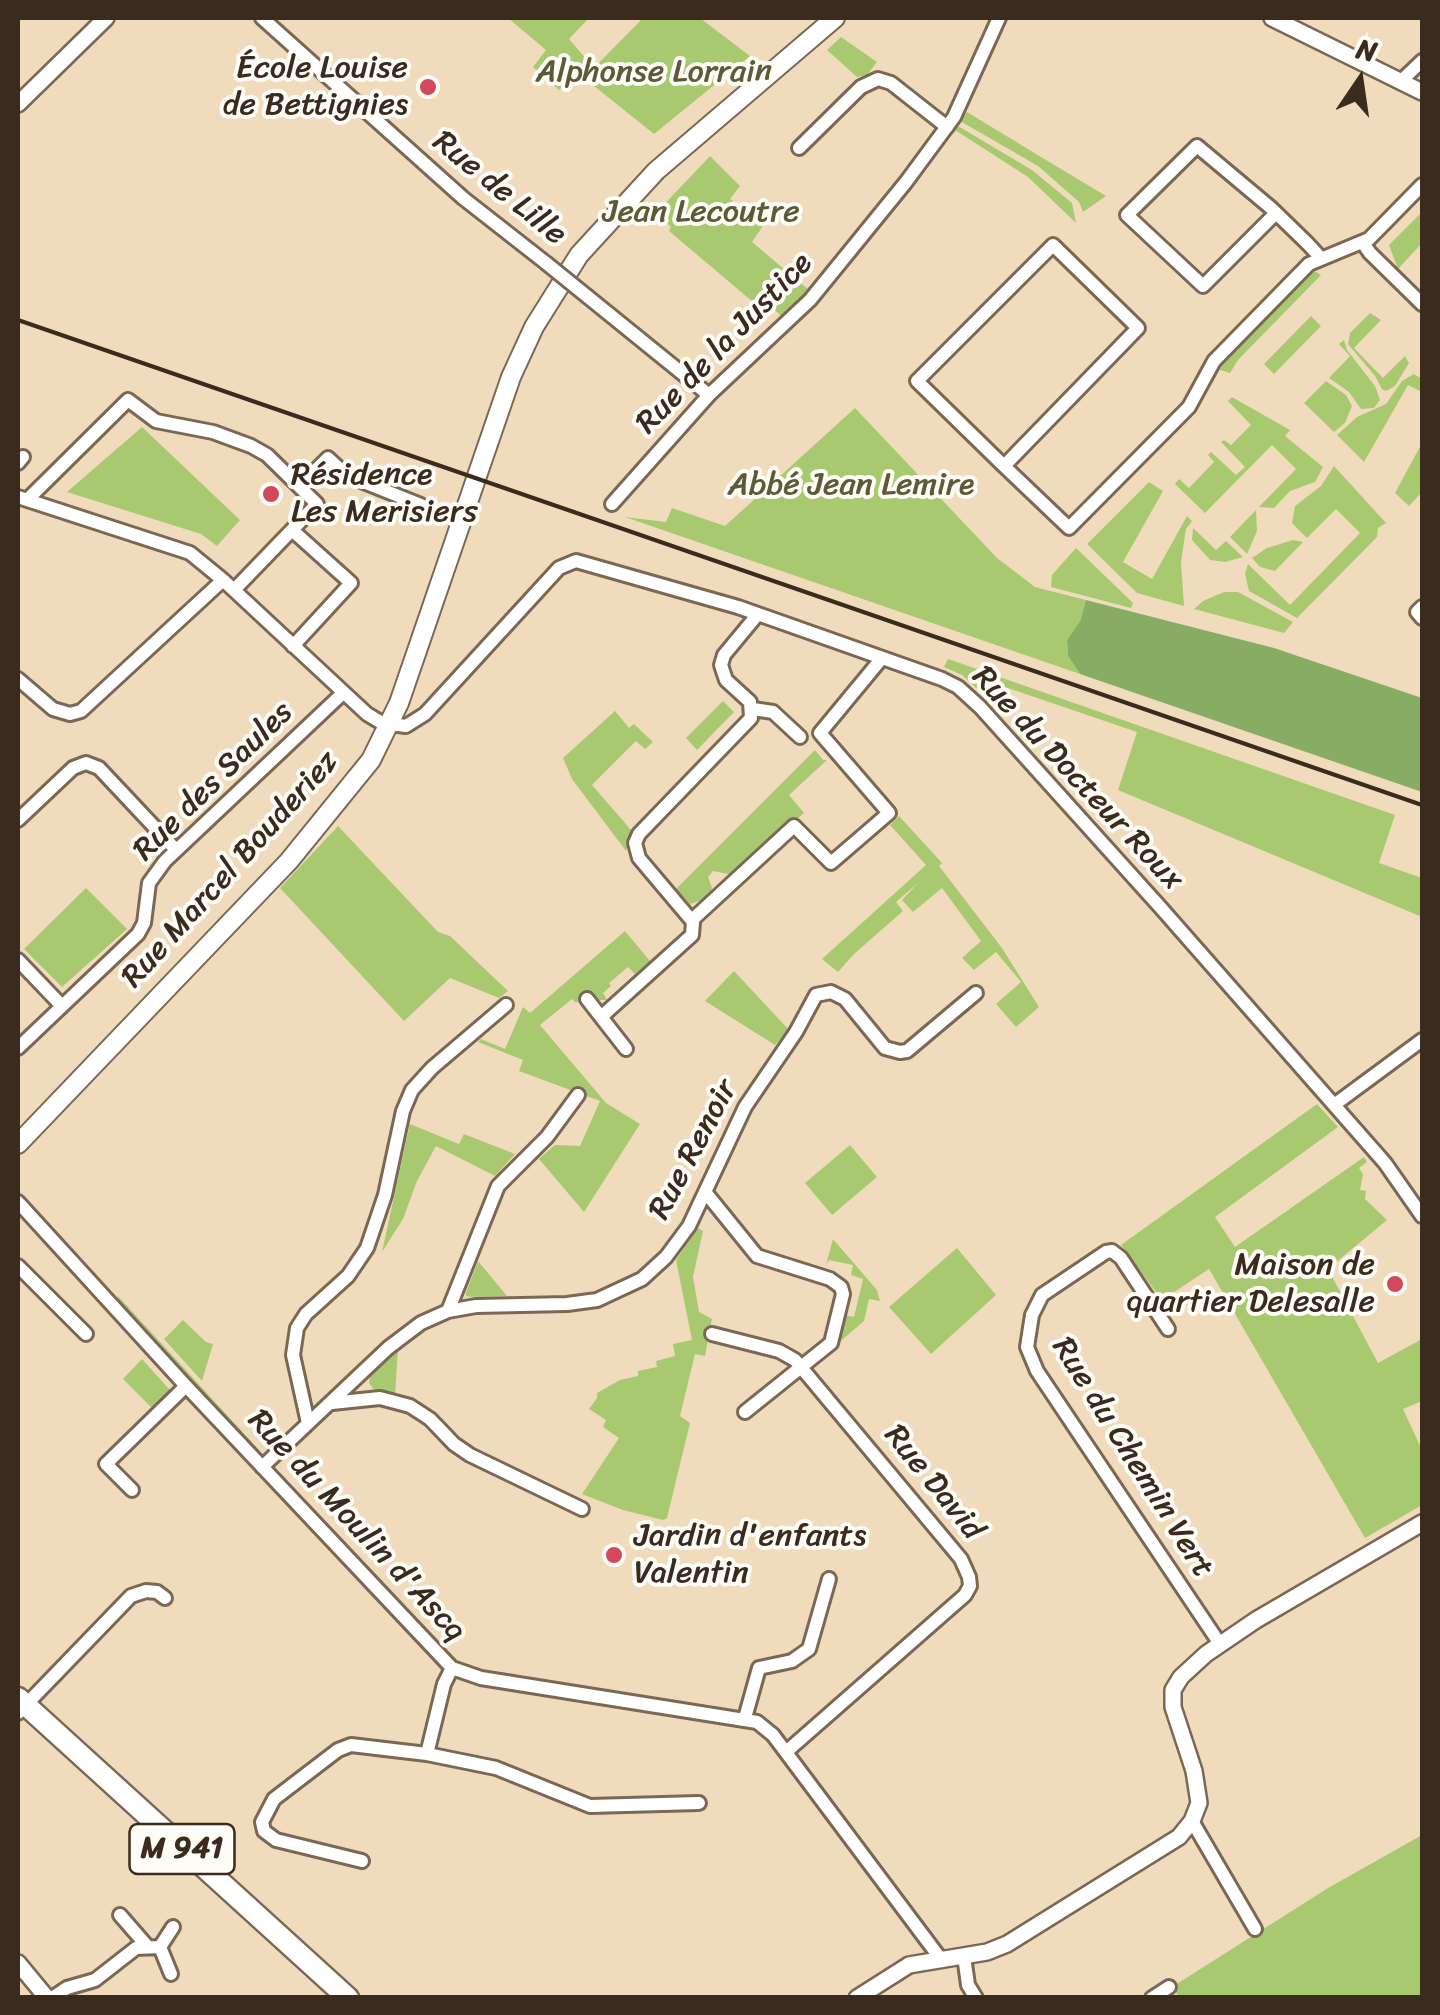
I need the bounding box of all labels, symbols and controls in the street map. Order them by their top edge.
text: N [1352,24,1382,76]
north arrow [1310,30,1410,130]
place label: École Louise de Bettignies [223,50,408,125]
park label: Alphonse Lorrain [536,54,772,92]
marker: École Louise de Bettignies [417,76,439,98]
street label: Rue de Lille [424,123,574,255]
park label: Jean Lecoutre [602,194,800,232]
street label: Rue de la Justice [629,245,821,443]
place label: Résidence Les Merisiers [291,457,478,532]
park label: Abbé Jean Lemire [728,467,974,505]
marker: Résidence Les Merisiers [260,483,282,505]
street label: Rue du Docteur Roux [963,659,1191,899]
street label: Rue des Saules [126,694,302,870]
street label: Rue Marcel Bouderiez [114,743,348,997]
street label: Rue Renoir [641,1074,747,1226]
place label: Maison de quartier Delesalle [1127,1247,1375,1322]
marker: Maison de quartier Delesalle [1384,1273,1406,1295]
street label: Rue du Chemin Vert [1043,1331,1221,1585]
street label: Rue du Moulin d'Ascq [239,1402,473,1650]
street label: Rue David [875,1418,991,1548]
place label: Jardin d'enfants Valentin [634,1518,866,1593]
marker: Jardin d'enfants Valentin [603,1544,625,1566]
road number: M 941 [130,1824,234,1874]

